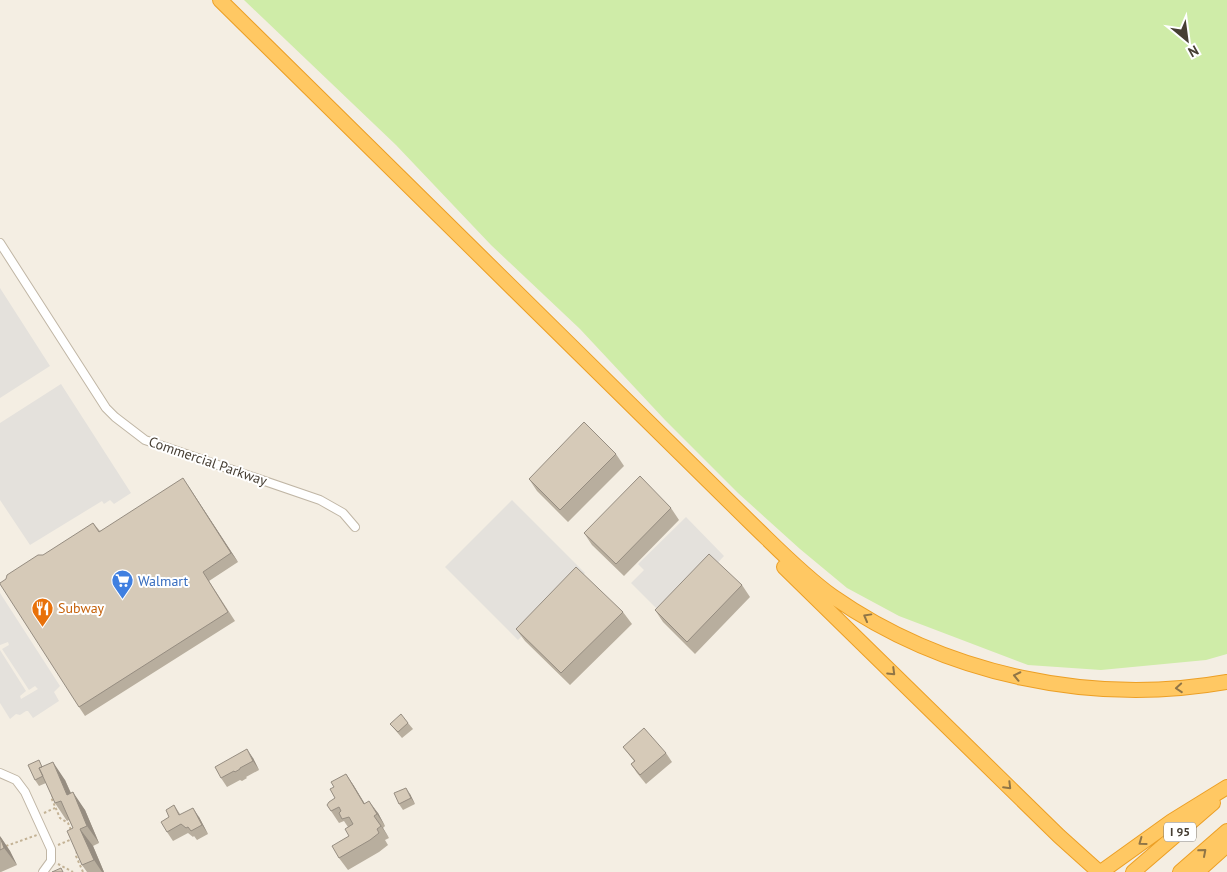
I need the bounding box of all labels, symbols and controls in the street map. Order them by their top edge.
north arrow [1162,15,1212,65]
text: N [1185,41,1202,61]
street label: Commercial Parkway [146,432,270,490]
supermarket icon: Walmart [110,569,134,600]
place label: Walmart [138,572,189,590]
restaurant icon: Subway [30,596,54,627]
place label: Subway [58,599,105,617]
one-way arrow [863,613,872,623]
one-way arrow [886,666,895,675]
one-way arrow [1013,671,1022,682]
one-way arrow [1174,683,1182,694]
one-way arrow [1002,780,1011,789]
road number: I 95 [1164,822,1196,842]
one-way arrow [1138,836,1148,845]
one-way arrow [1198,848,1207,857]

